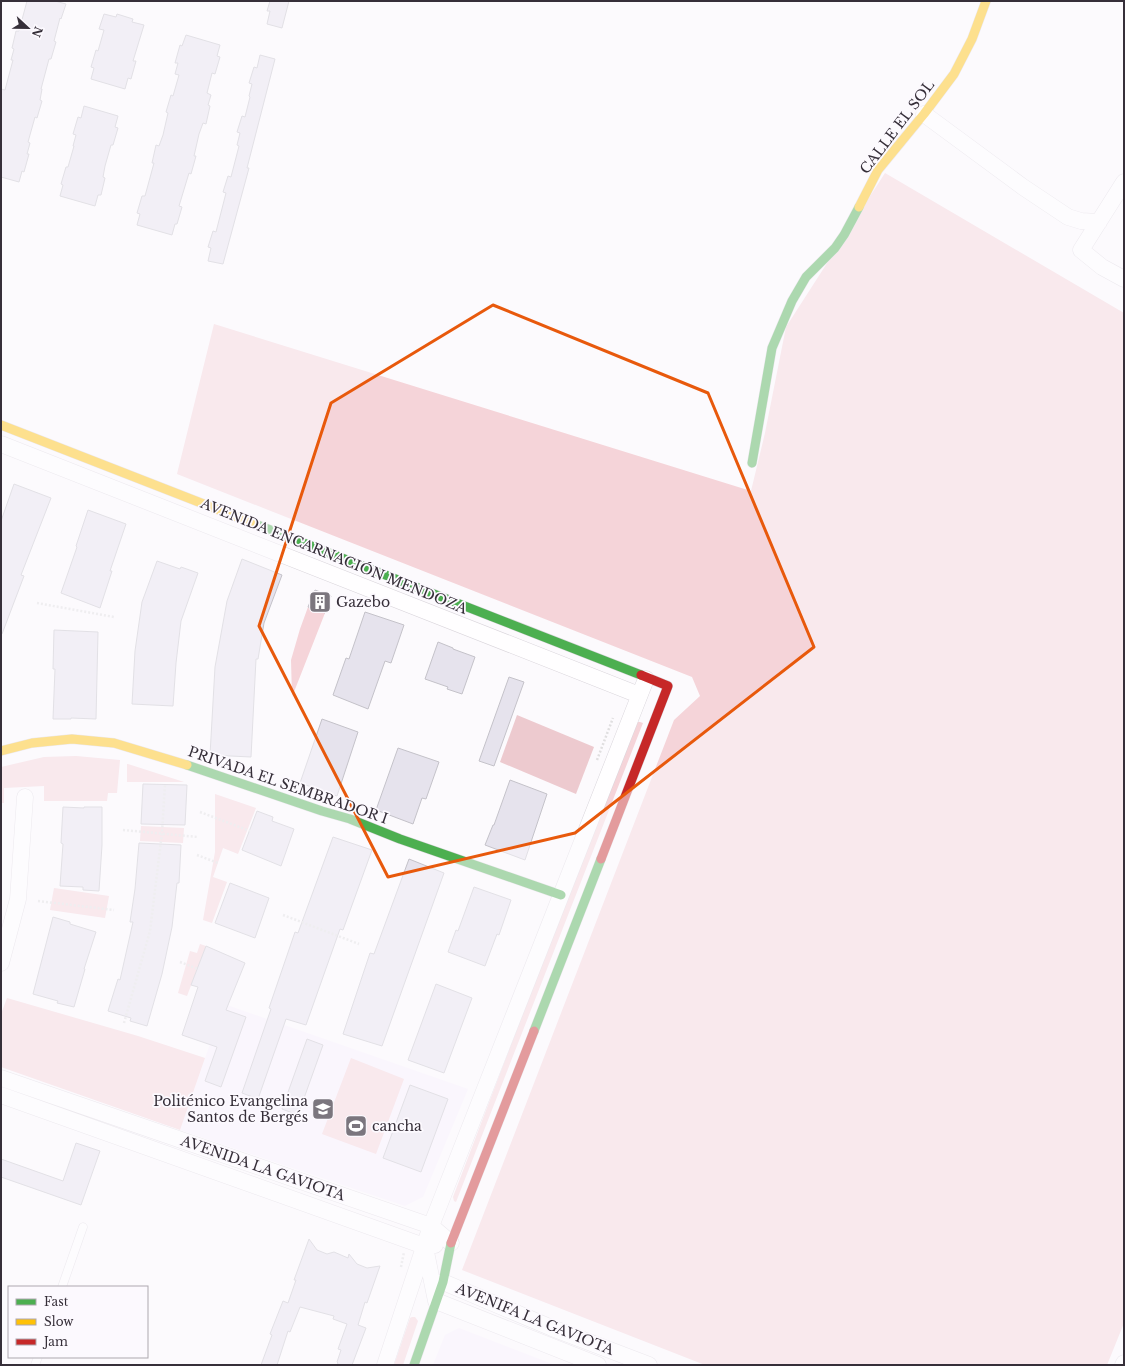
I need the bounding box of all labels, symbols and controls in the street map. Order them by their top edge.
north arrow [8,8,48,48]
text: N [29,24,46,40]
street label: CALLE EL SOL [856,77,938,177]
street label: AVENIDA ENCARNACIÓN MENDOZA [197,494,470,618]
building icon: Gazebo [307,589,333,615]
place label: Gazebo [336,593,390,611]
street label: PRIVADA EL SEMBRADOR I [186,742,390,828]
place label: Politénico Evangelina Santos de Bergés [153,1092,308,1126]
school or university icon: Politénico Evangelina Santos de Bergés [310,1096,336,1122]
sports icon: cancha [343,1113,369,1139]
place label: cancha [372,1117,422,1135]
street label: AVENIDA LA GAVIOTA [178,1131,348,1205]
street label: AVENIFA LA GAVIOTA [452,1279,617,1359]
legend [8,1286,148,1358]
text: Fast [44,1294,69,1309]
text: Slow [44,1314,74,1329]
text: Jam [42,1334,68,1349]

